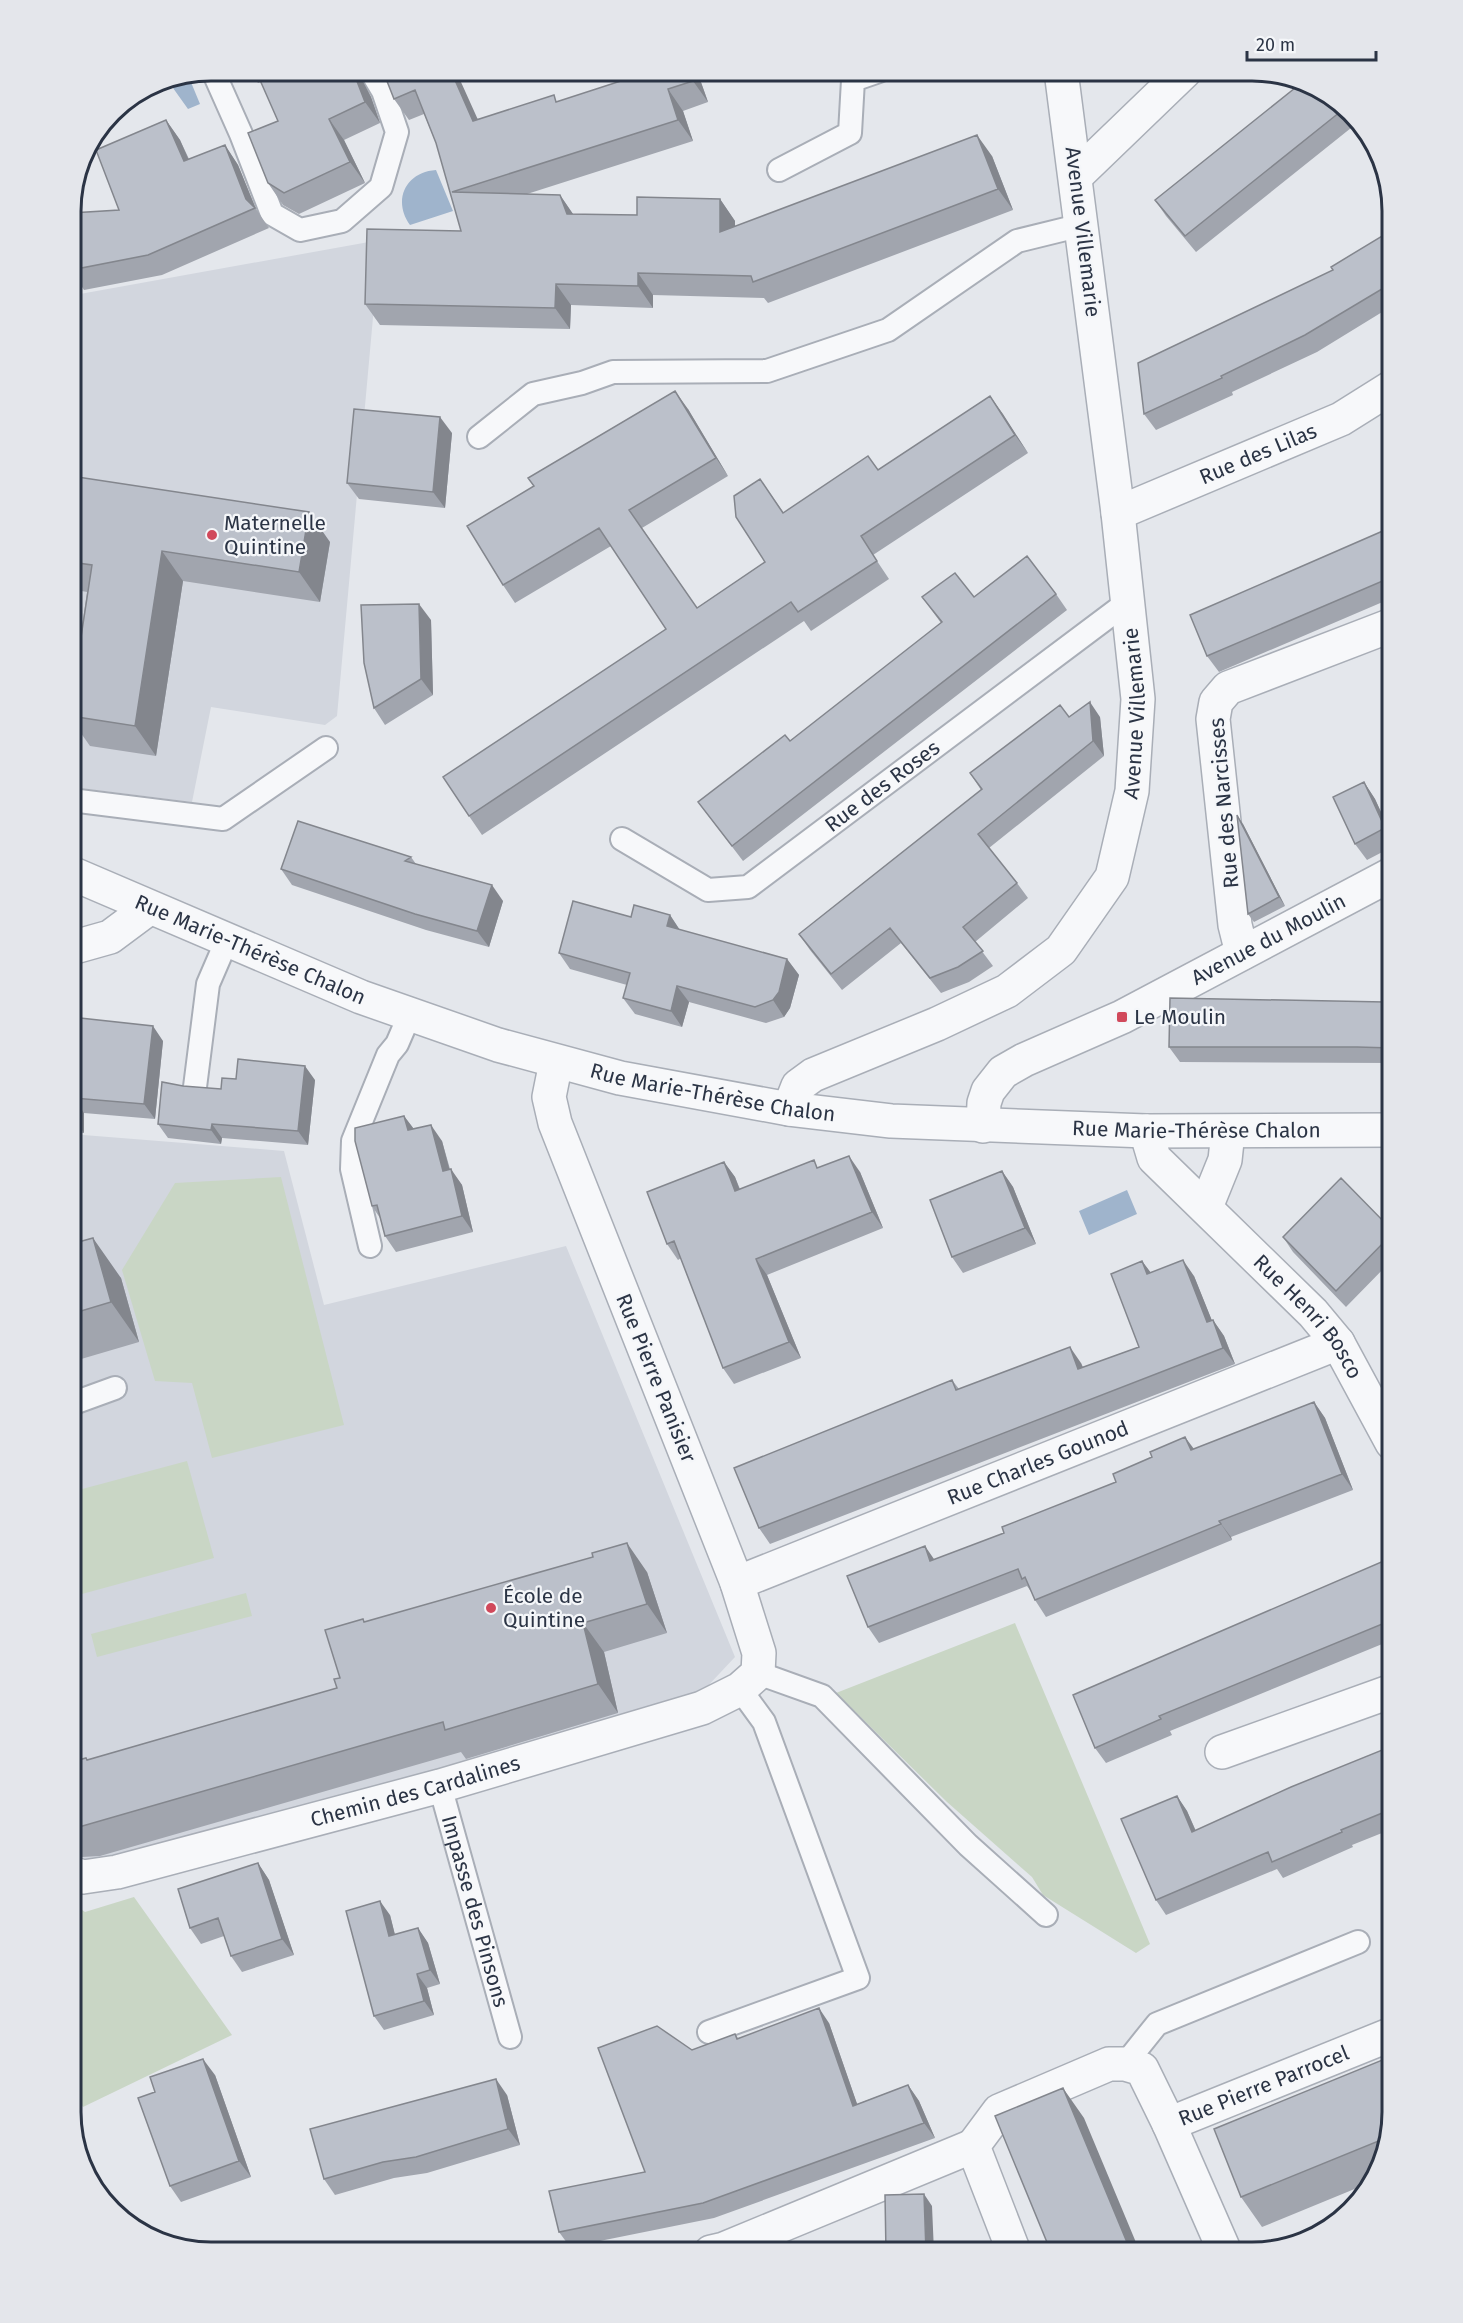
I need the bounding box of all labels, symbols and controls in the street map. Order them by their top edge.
scale bar [1247,24,1376,62]
text: 20 m [1256,34,1295,56]
street label: Avenue Villemarie [1060,145,1106,319]
street label: Rue des Lilas [1195,418,1321,490]
place label: Maternelle Quintine [224,510,326,560]
marker: Maternelle Quintine [205,528,219,542]
street label: Avenue Villemarie [1117,626,1151,801]
street label: Rue des Narcisses [1204,716,1244,889]
street label: Rue des Roses [820,735,945,838]
street label: Avenue du Moulin [1187,888,1350,991]
street label: Rue Marie-Thérèse Chalon [131,889,370,1011]
place label: Le Moulin [1134,1004,1226,1030]
marker: Le Moulin [1115,1010,1129,1024]
street label: Rue Marie-Thérèse Chalon [587,1058,837,1127]
street label: Rue Marie-Thérèse Chalon [1071,1115,1321,1144]
street label: Rue Henri Bosco [1248,1249,1368,1383]
street label: Rue Pierre Panisier [610,1290,702,1466]
street label: Rue Charles Gounod [943,1415,1132,1511]
place label: École de Quintine [503,1583,585,1633]
marker: École de Quintine [484,1601,498,1615]
street label: Chemin des Cardalines [308,1750,523,1833]
street label: Impasse des Pinsons [436,1812,514,2010]
street label: Rue Pierre Parrocel [1174,2040,1353,2132]

